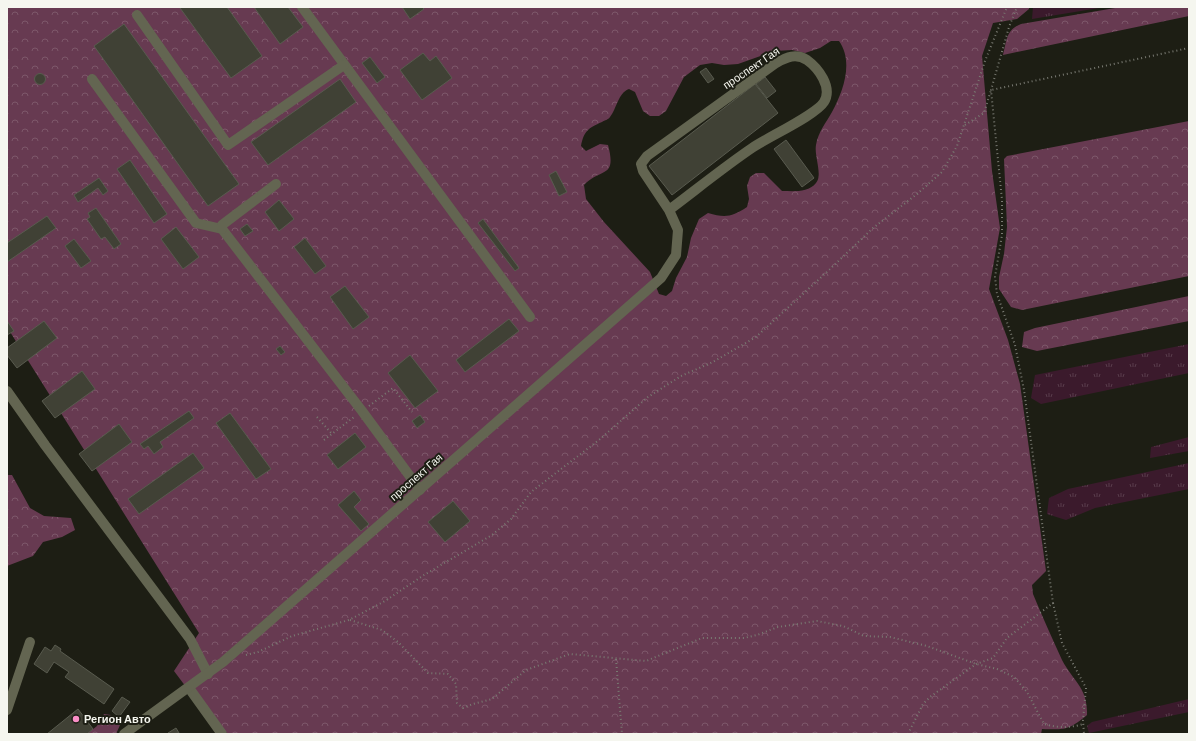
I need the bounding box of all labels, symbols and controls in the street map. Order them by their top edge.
street label: проспект Гая [720,44,781,91]
street label: проспект Гая [387,450,445,503]
place label: Регион Авто [84,712,151,725]
marker: Регион Авто [71,714,81,724]

